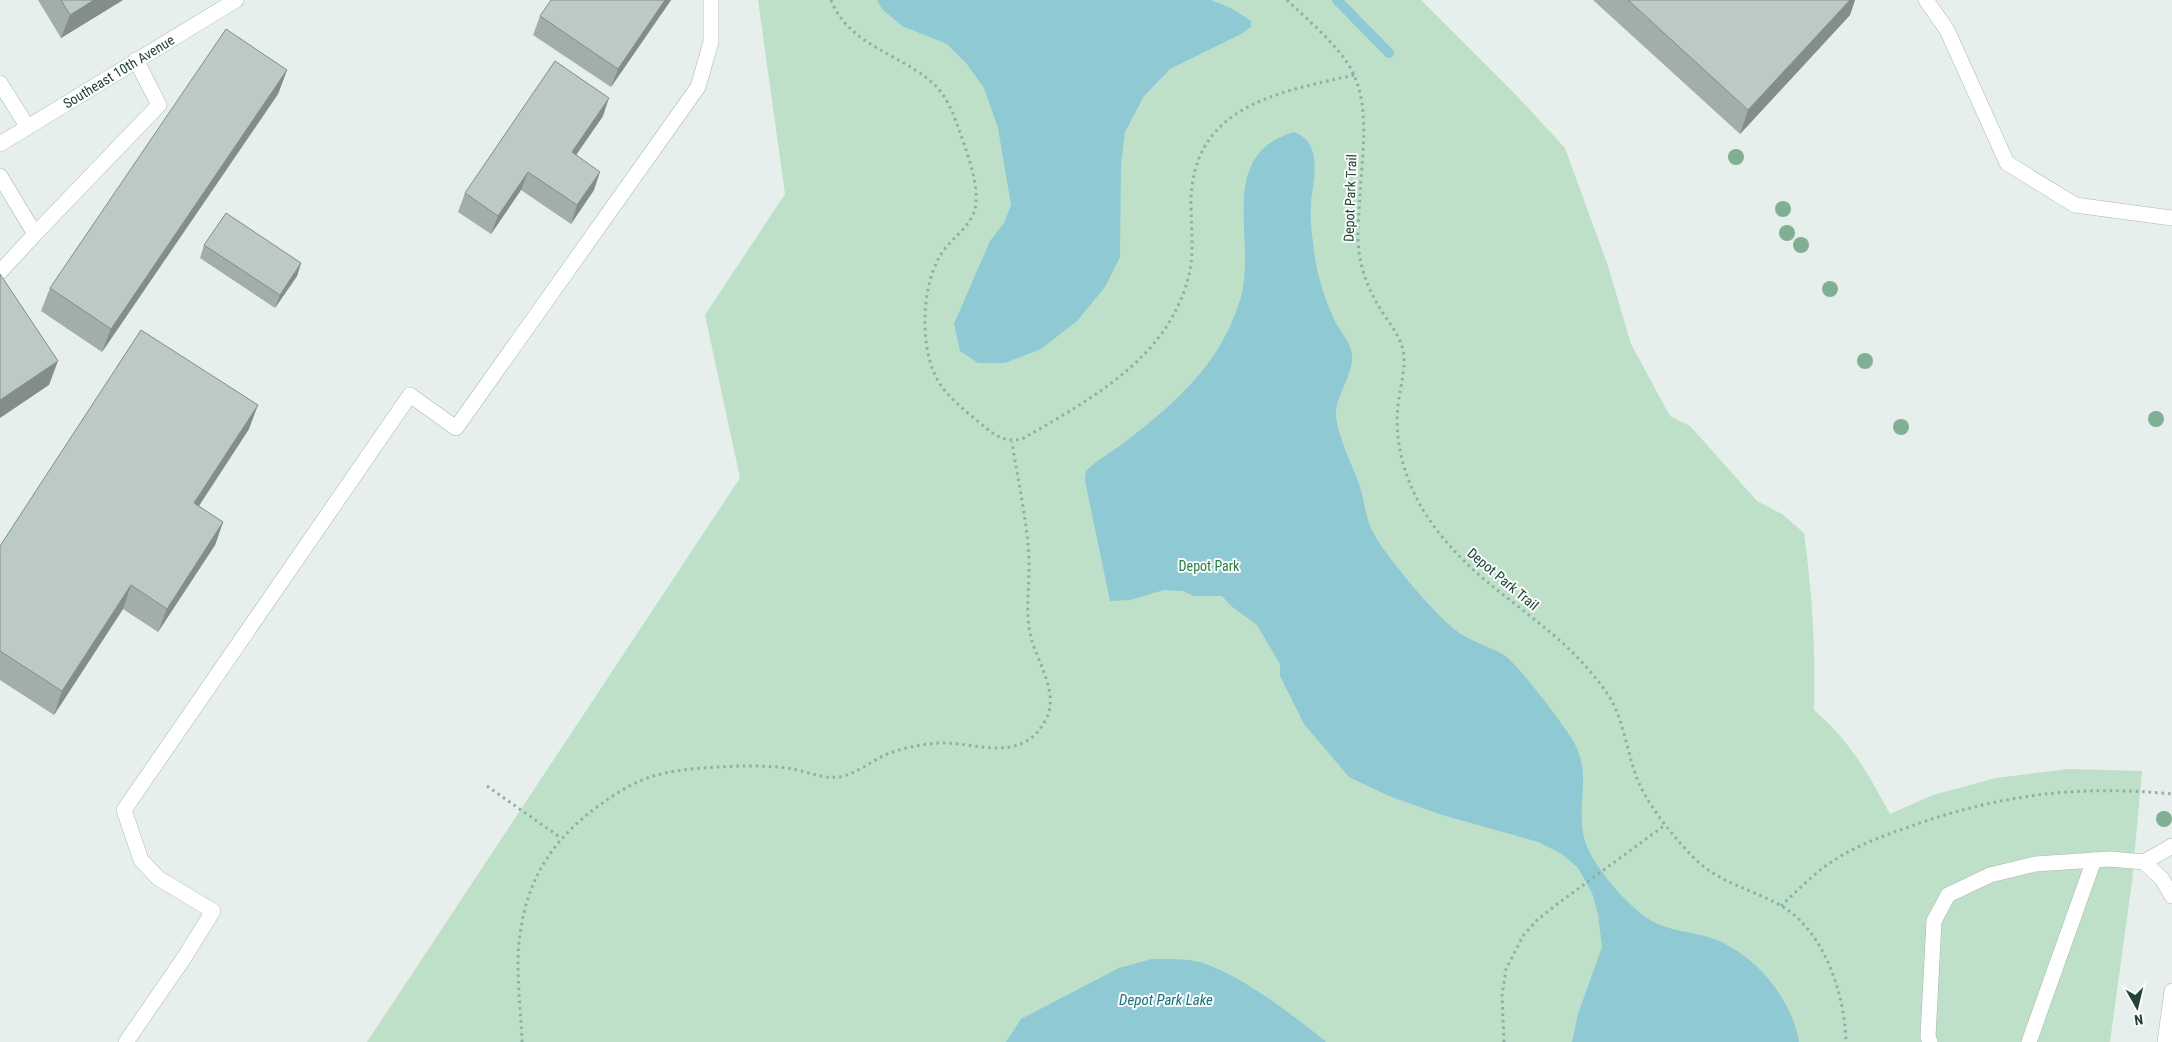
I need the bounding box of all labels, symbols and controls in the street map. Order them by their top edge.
street label: Southeast 10th Avenue [60,31,178,112]
street label: Depot Park Trail [1340,154,1360,242]
street label: Depot Park Trail [1464,545,1542,613]
park label: Depot Park [1179,558,1240,574]
north arrow [2112,982,2162,1032]
water label: Depot Park Lake [1119,991,1213,1009]
text: N [2133,1011,2144,1028]

